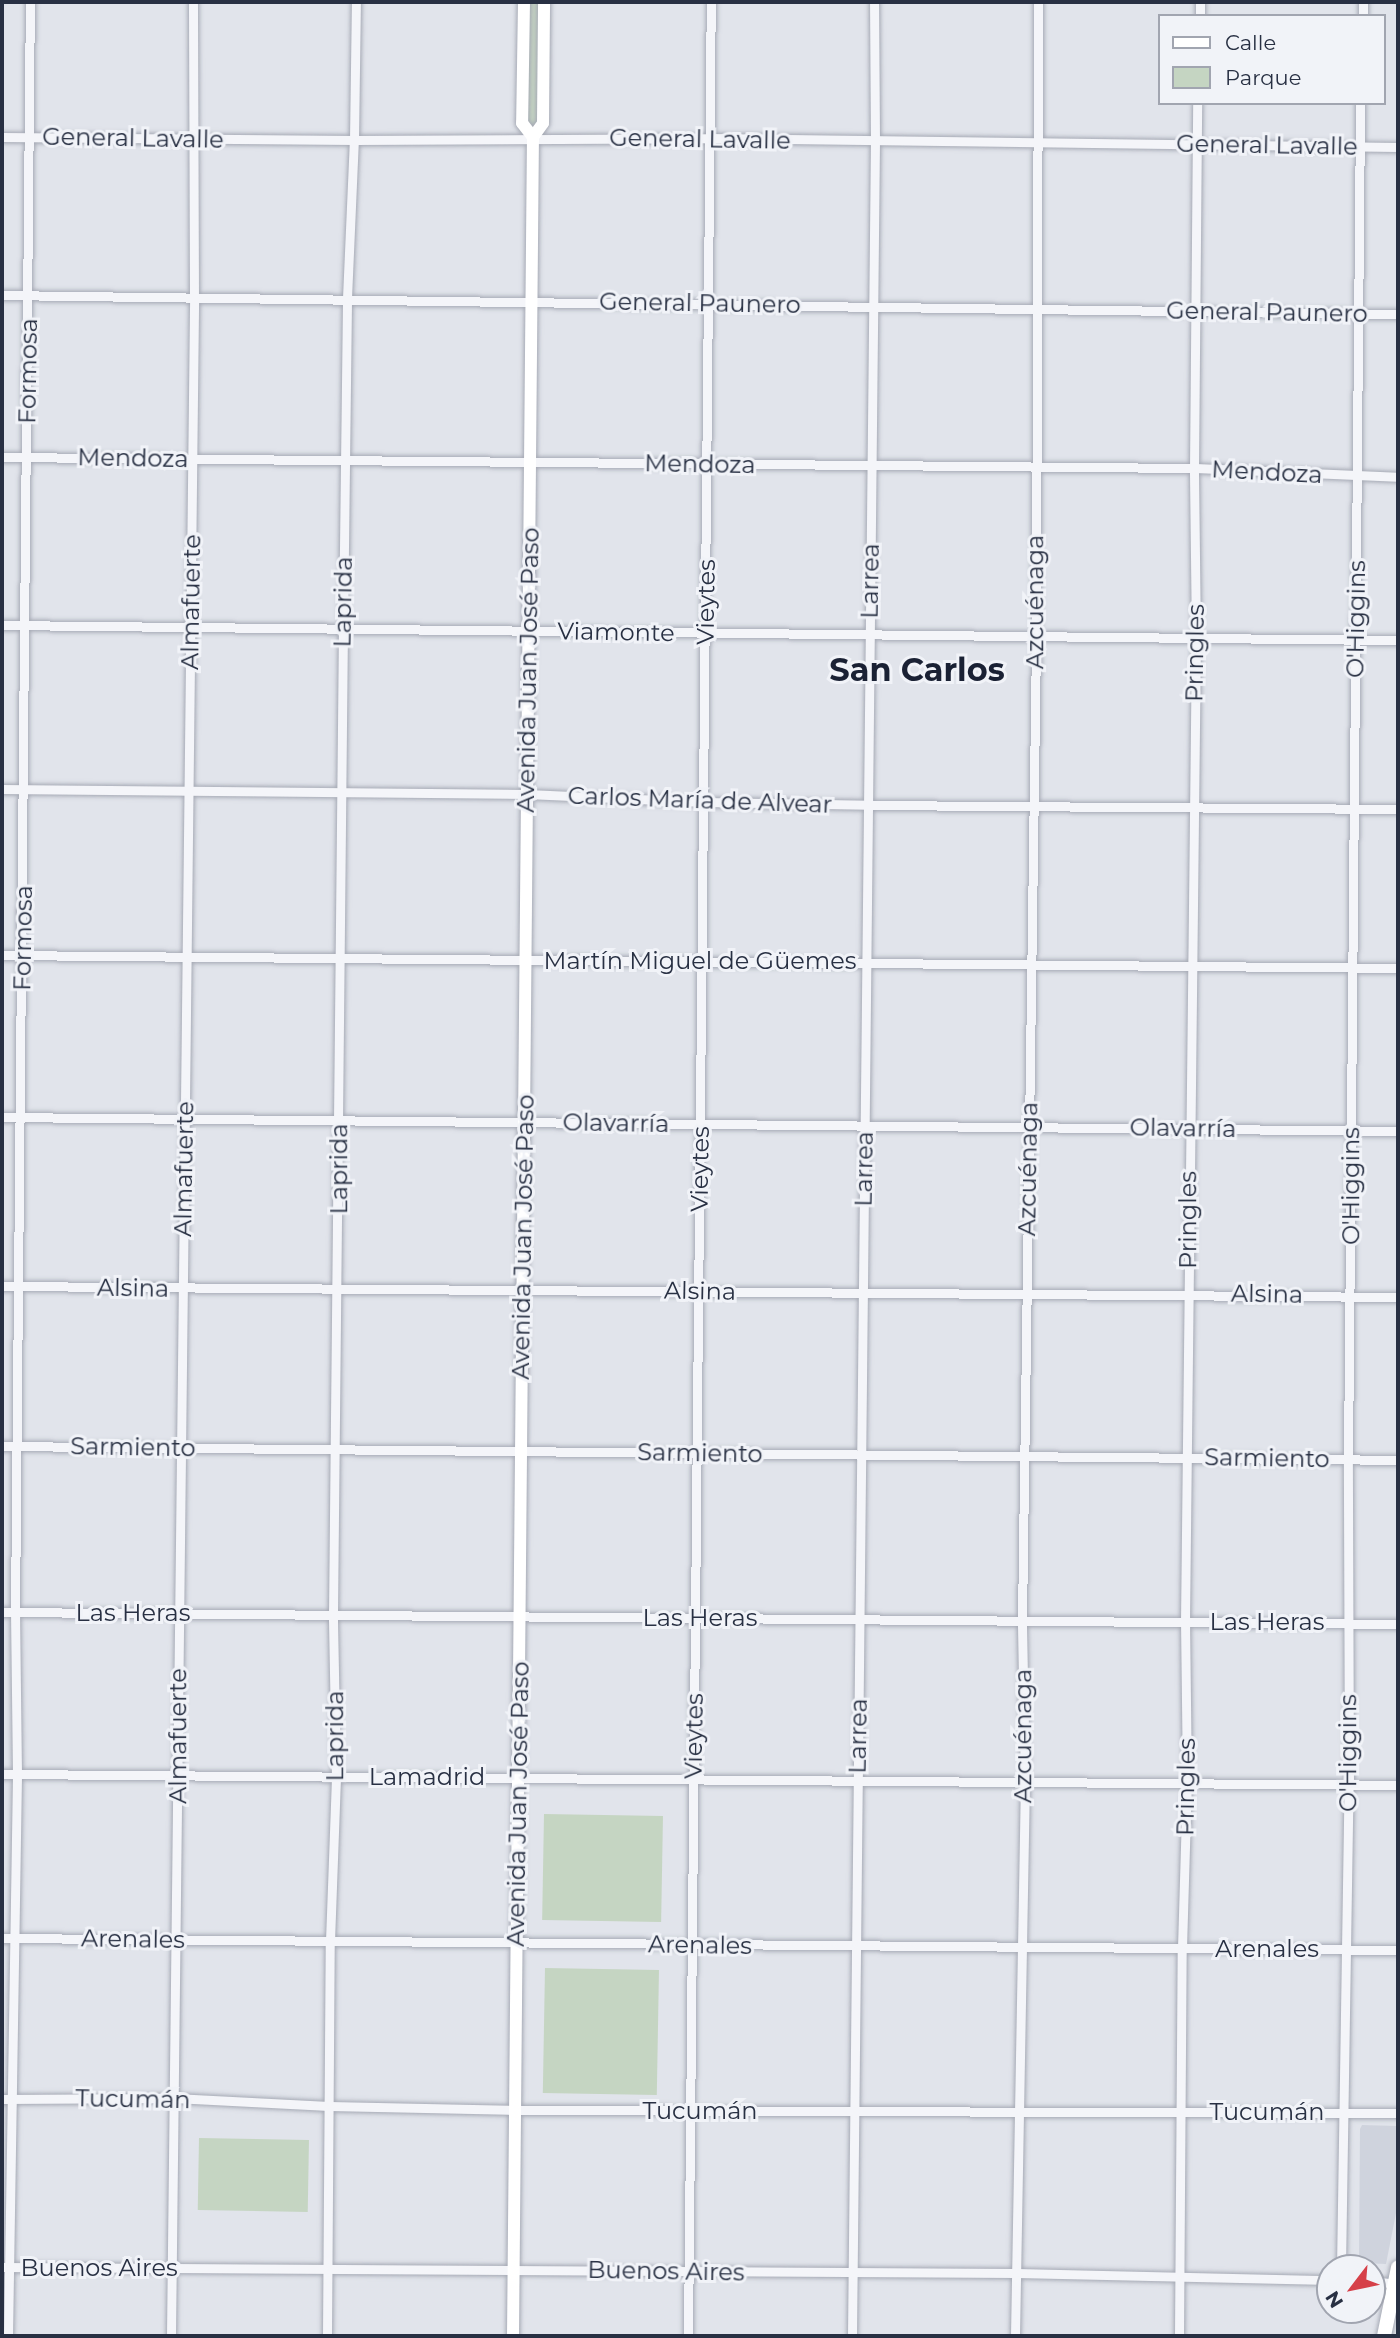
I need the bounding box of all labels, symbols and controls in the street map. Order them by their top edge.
legend [1158,14,1386,105]
text: Calle [1225,30,1276,55]
text: Parque [1225,65,1301,90]
street label: General Lavalle [42,122,224,154]
street label: General Lavalle [609,123,791,155]
street label: General Lavalle [1176,129,1358,161]
street label: General Paunero [599,287,801,319]
street label: General Paunero [1166,296,1368,328]
street label: Formosa [13,318,43,424]
street label: Mendoza [77,443,189,473]
street label: Mendoza [644,449,756,479]
street label: Mendoza [1211,455,1323,489]
street label: Avenida Juan José Paso [511,527,545,813]
street label: Almafuerte [175,534,207,670]
street label: Azcuénaga [1021,535,1049,669]
street label: Larrea [855,543,885,619]
street label: Laprida [328,556,358,648]
street label: Vieytes [691,559,721,645]
street label: O'Higgins [1341,560,1371,678]
street label: Pringles [1180,604,1210,702]
street label: Viamonte [557,617,675,647]
district label: San Carlos [829,651,1005,689]
street label: Carlos María de Alvear [567,781,833,819]
street label: Formosa [8,885,38,991]
street label: Martín Miguel de Güemes [544,947,856,975]
street label: Avenida Juan José Paso [506,1094,540,1380]
street label: Almafuerte [168,1101,200,1237]
street label: Azcuénaga [1012,1102,1044,1236]
street label: Olavarría [562,1108,670,1138]
street label: Olavarría [1129,1113,1237,1143]
street label: Laprida [325,1124,353,1214]
street label: Vieytes [685,1126,715,1212]
street label: O'Higgins [1337,1127,1365,1245]
street label: Larrea [849,1131,879,1207]
street label: Pringles [1174,1171,1202,1269]
street label: Alsina [97,1273,169,1303]
street label: Alsina [664,1276,736,1306]
street label: Alsina [1231,1279,1303,1309]
street label: Sarmiento [70,1432,196,1462]
street label: Sarmiento [637,1438,763,1468]
street label: Sarmiento [1204,1443,1330,1473]
street label: Las Heras [76,1599,190,1627]
street label: Las Heras [643,1604,757,1632]
street label: Las Heras [1210,1608,1324,1636]
street label: Avenida Juan José Paso [501,1661,535,1947]
street label: Almafuerte [164,1668,192,1804]
street label: Azcuénaga [1009,1669,1037,1803]
street label: Laprida [321,1691,349,1781]
street label: Vieytes [679,1693,709,1779]
street label: O'Higgins [1334,1694,1362,1812]
street label: Larrea [843,1698,873,1774]
street label: Pringles [1171,1738,1201,1836]
street label: Lamadrid [369,1763,485,1791]
street label: Arenales [81,1924,185,1954]
street label: Arenales [648,1930,752,1960]
street label: Arenales [1215,1935,1319,1963]
street label: Tucumán [75,2084,191,2114]
street label: Tucumán [642,2097,758,2125]
street label: Tucumán [1209,2098,1325,2126]
street label: Buenos Aires [20,2254,178,2282]
north arrow [1316,2254,1386,2324]
street label: Buenos Aires [587,2255,745,2287]
text: N [1321,2287,1348,2312]

